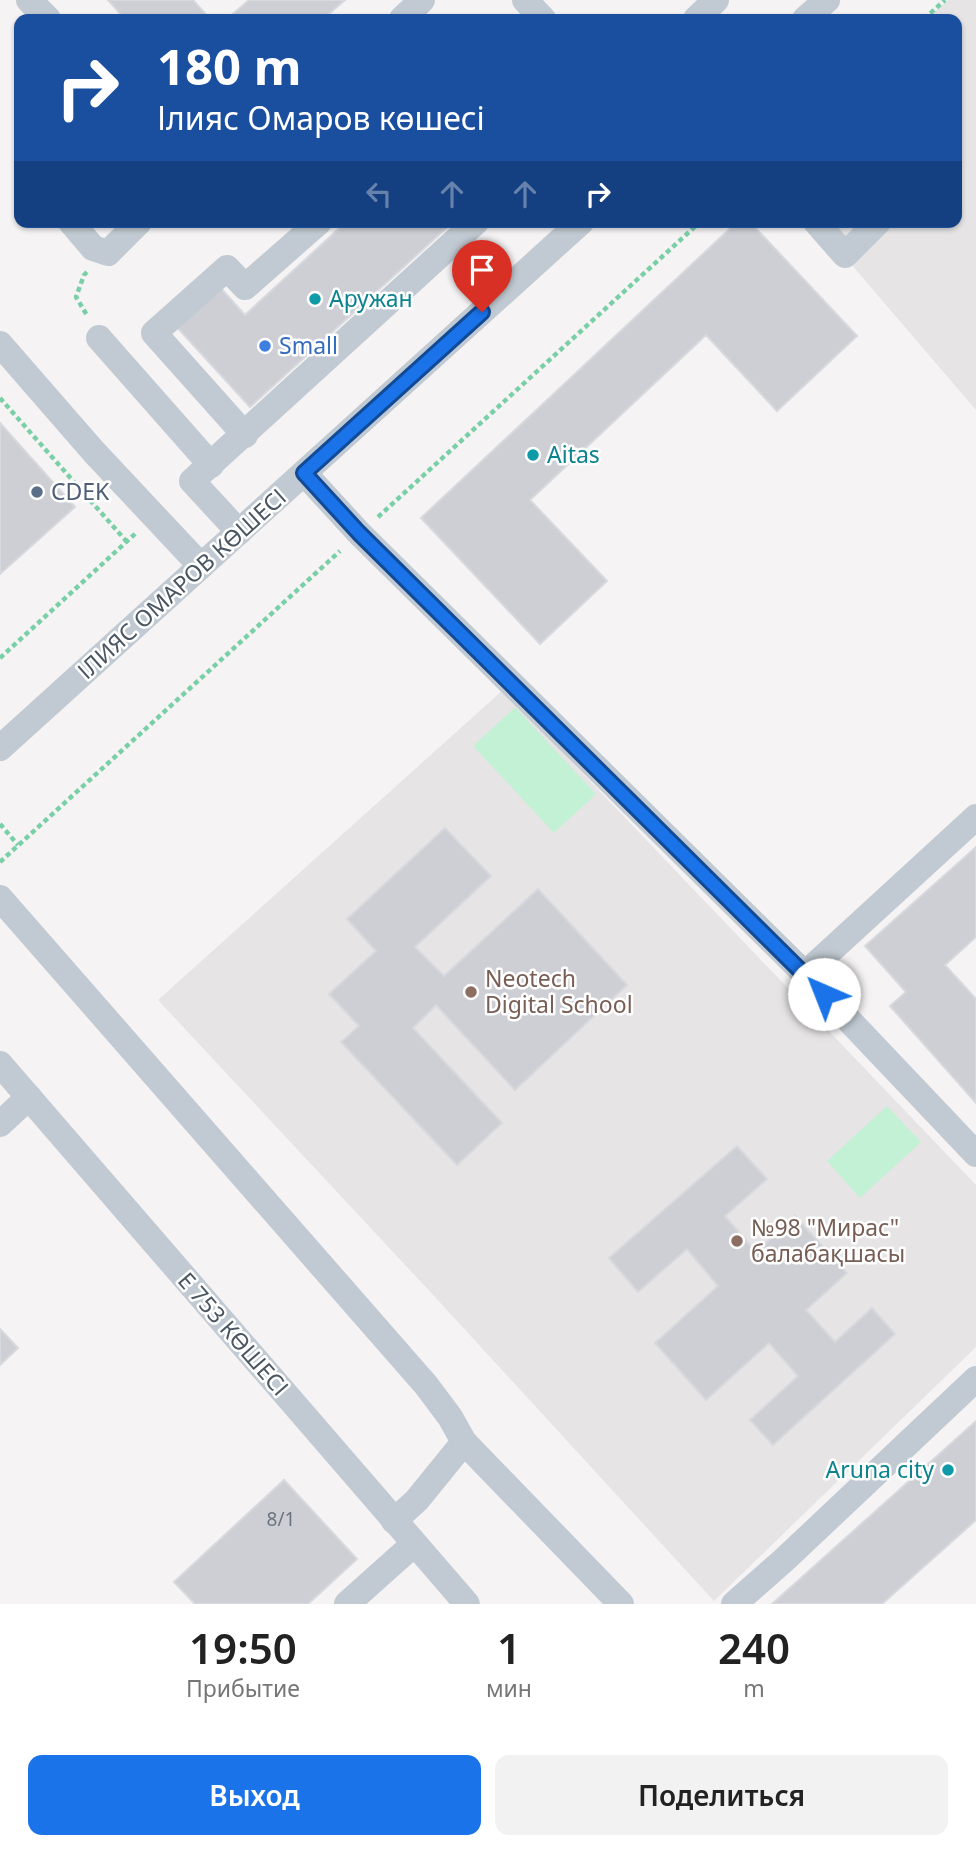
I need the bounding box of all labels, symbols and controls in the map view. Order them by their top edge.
text: 180 m [157,33,302,99]
icon: right [42,42,133,133]
text: Ілияс Омаров көшесі [157,96,485,139]
icon: left [360,175,398,213]
icon: ahead [433,175,471,213]
icon: ahead [506,175,544,213]
icon: right [579,175,617,213]
pin [452,240,512,312]
icon: arrive [463,251,501,289]
place label: Аружан [329,282,413,314]
marker: Аружан [307,291,323,307]
place label: Small [279,329,338,361]
marker: Small [257,338,273,354]
place label: Aitas [547,438,600,470]
marker: Aitas [525,447,541,463]
place label: CDEK [51,475,110,507]
street label: ІЛИЯС ОМАРОВ КӨШЕСІ [70,481,293,686]
marker: CDEK [29,484,45,500]
position arrow [787,957,861,1031]
place label: Neotech Digital School [485,962,633,1020]
marker: Neotech Digital School [463,984,479,1000]
place label: №98 "Мирас" балабақшасы [751,1211,905,1269]
marker: №98 "Мирас" балабақшасы [729,1233,745,1249]
street label: Е 753 КӨШЕСІ [171,1265,296,1402]
place label: Aruna city [825,1453,934,1485]
marker: Aruna city [940,1462,956,1478]
house number: 8/1 [267,1506,295,1532]
text: 19:50 [189,1619,297,1676]
text: 1 [497,1619,521,1676]
text: 240 [718,1619,790,1676]
text: Прибытие [186,1672,300,1704]
text: мин [486,1672,532,1704]
text: m [743,1672,765,1704]
button: Выход [28,1755,481,1835]
button: Поделиться [495,1755,948,1835]

